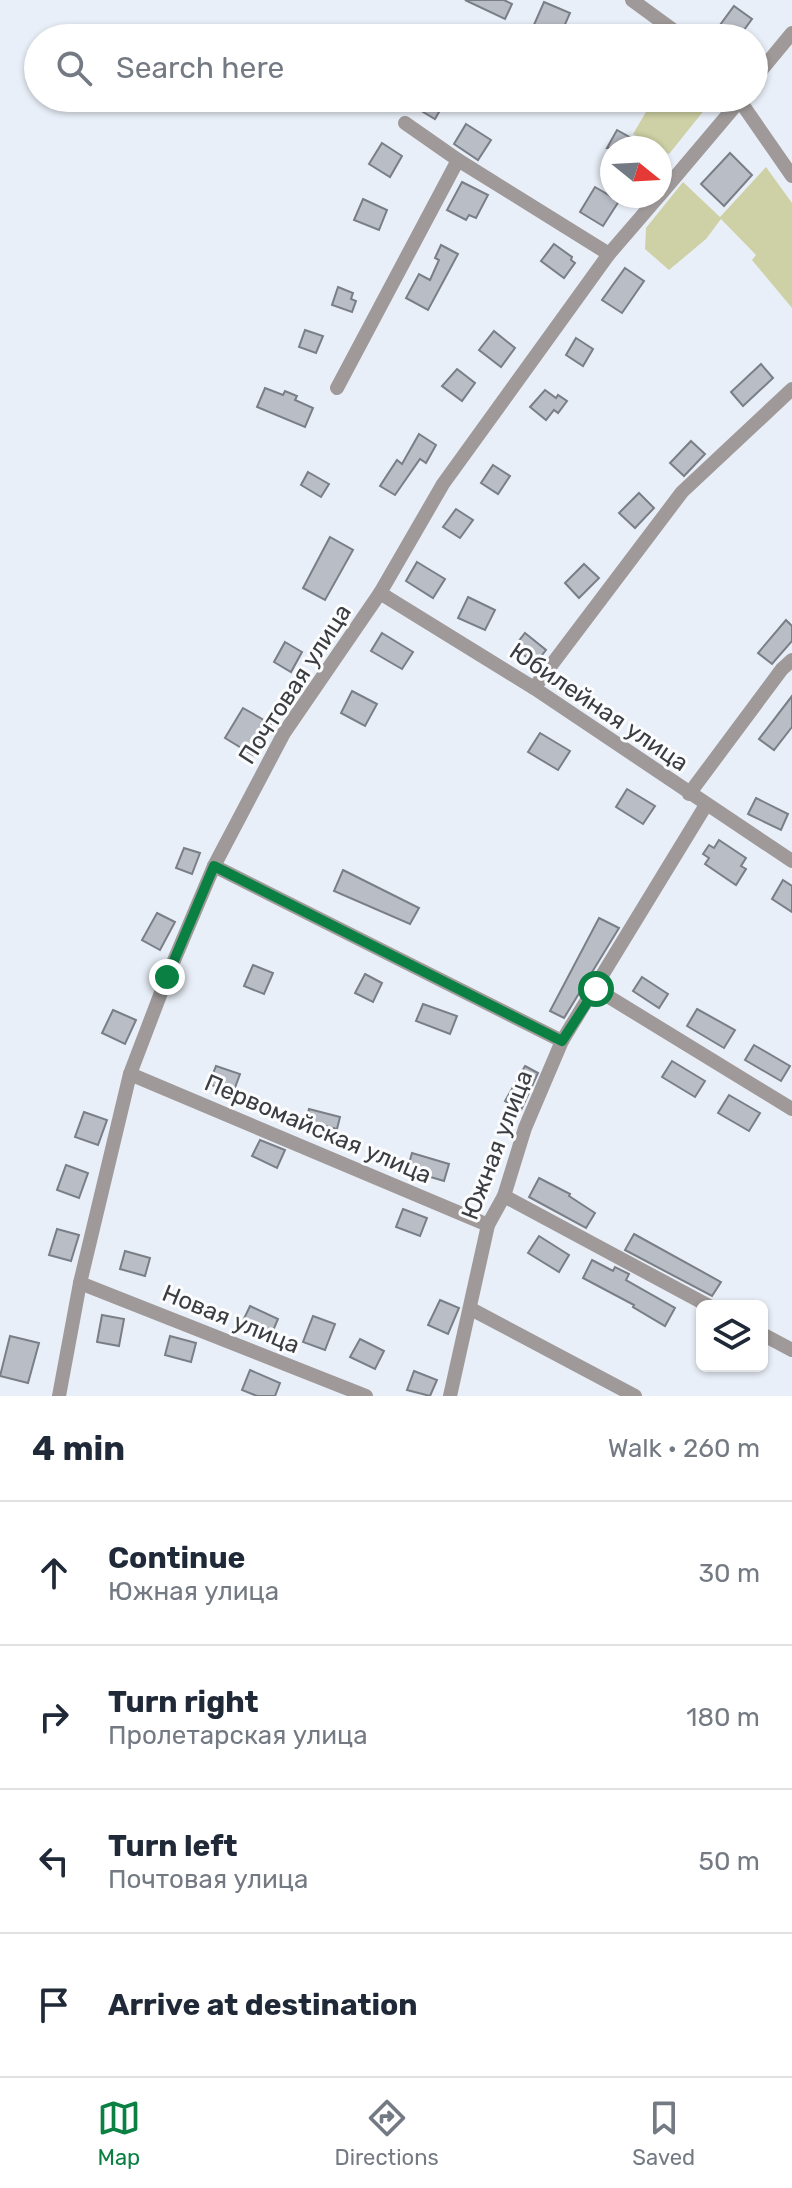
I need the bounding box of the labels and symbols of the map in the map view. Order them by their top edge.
north arrow [600,136,672,208]
street label: Почтовая улица [233,599,357,769]
street label: Юбилейная улица [504,637,694,777]
route end [149,959,185,995]
route start [578,971,614,1007]
street label: Южная улица [456,1066,538,1224]
street label: Первомайская улица [200,1069,436,1189]
street label: Новая улица [158,1279,304,1359]

